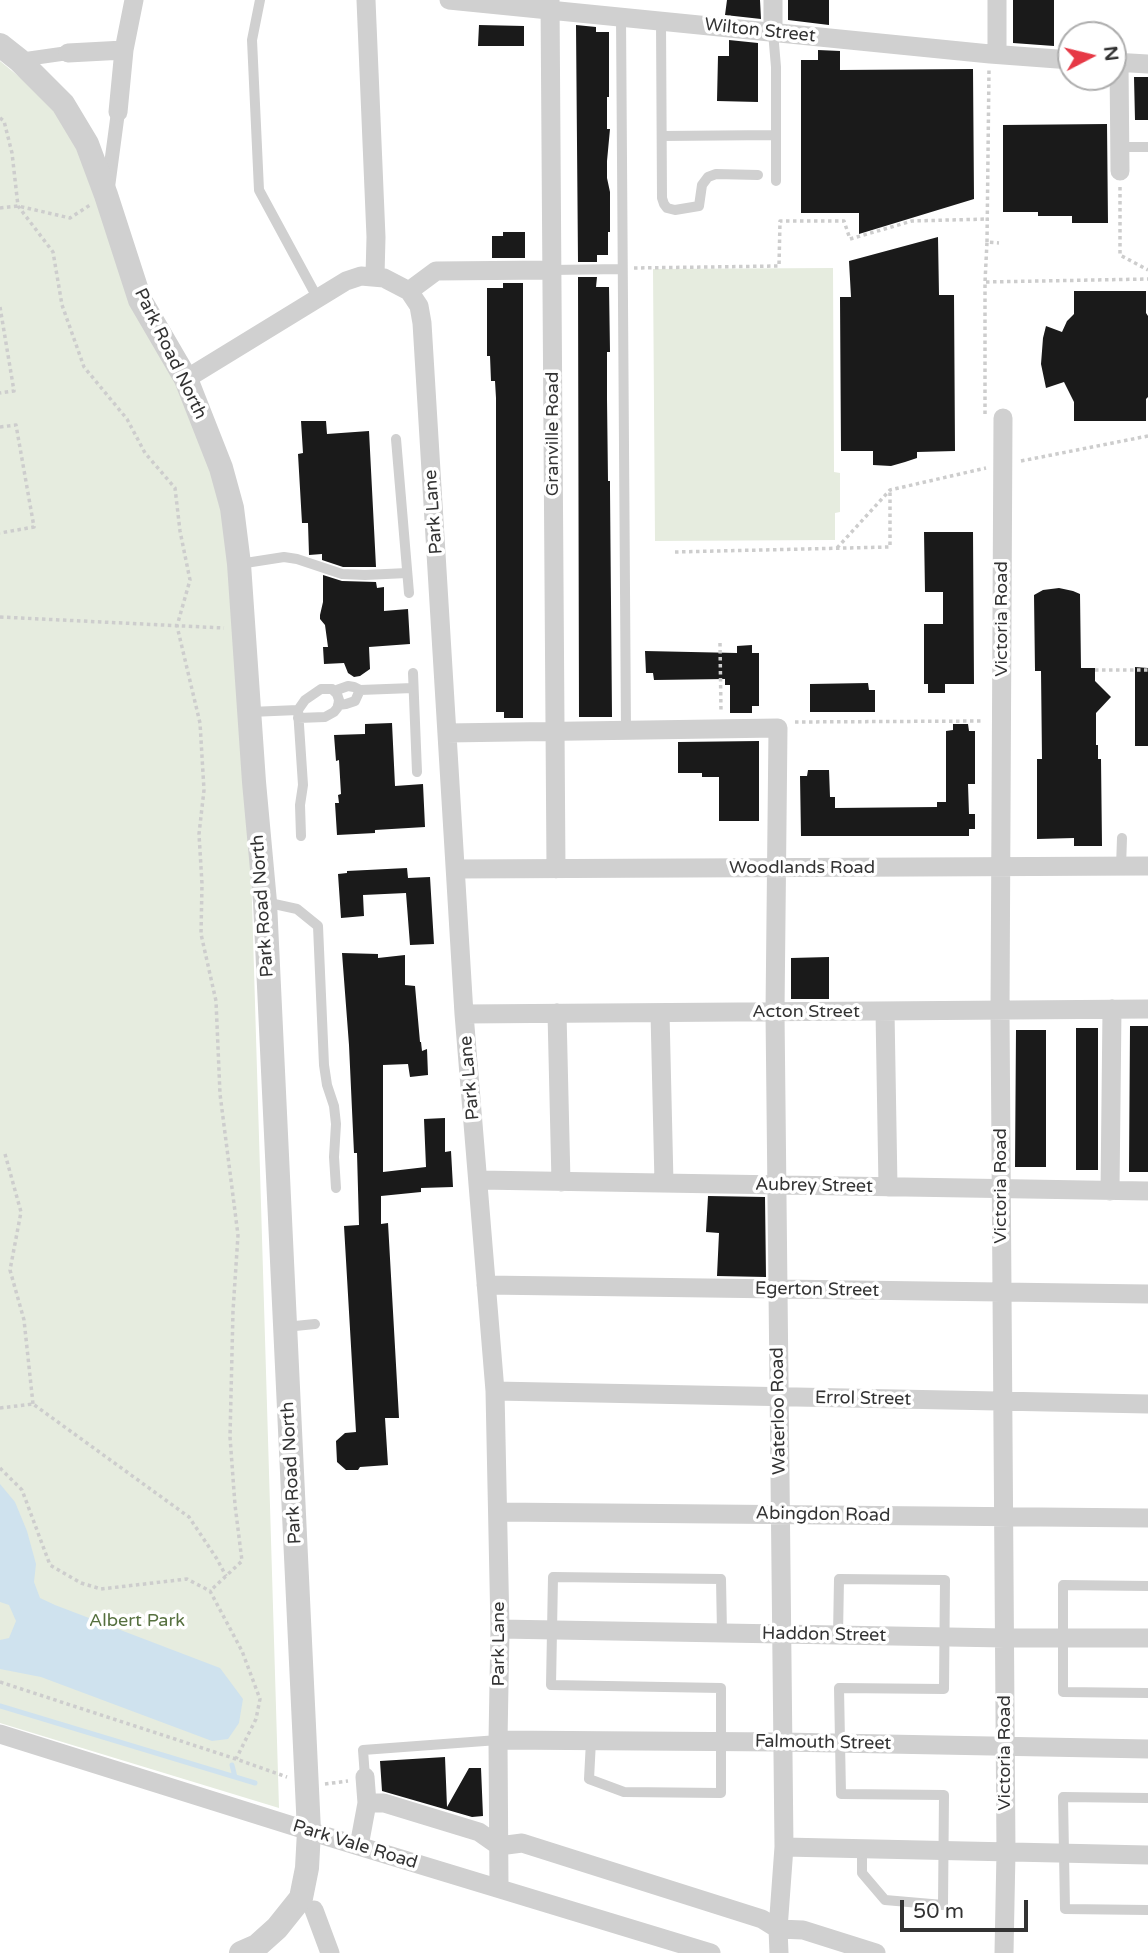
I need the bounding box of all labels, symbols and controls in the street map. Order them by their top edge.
street label: Wilton Street [703,14,817,48]
north arrow [1057,21,1127,91]
text: N [1099,45,1123,63]
street label: Park Road North [129,285,211,423]
street label: Granville Road [542,372,564,496]
street label: Park Lane [420,469,448,555]
street label: Victoria Road [991,561,1013,677]
street label: Park Road North [247,834,279,978]
street label: Woodlands Road [729,857,875,879]
street label: Acton Street [752,1001,860,1023]
street label: Park Lane [456,1035,484,1121]
street label: Victoria Road [990,1128,1012,1244]
street label: Aubrey Street [755,1174,873,1198]
street label: Egerton Street [755,1278,879,1302]
street label: Waterloo Road [767,1347,791,1475]
street label: Errol Street [815,1387,911,1411]
street label: Park Road North [277,1401,307,1545]
street label: Abingdon Road [755,1503,891,1527]
street label: Park Lane [488,1602,510,1686]
park label: Albert Park [89,1610,185,1632]
street label: Haddon Street [762,1623,886,1647]
street label: Victoria Road [994,1695,1016,1811]
street label: Falmouth Street [755,1731,891,1755]
street label: Park Vale Road [290,1816,420,1874]
scale bar [903,1886,1031,1930]
text: 50 m [913,1899,964,1924]

